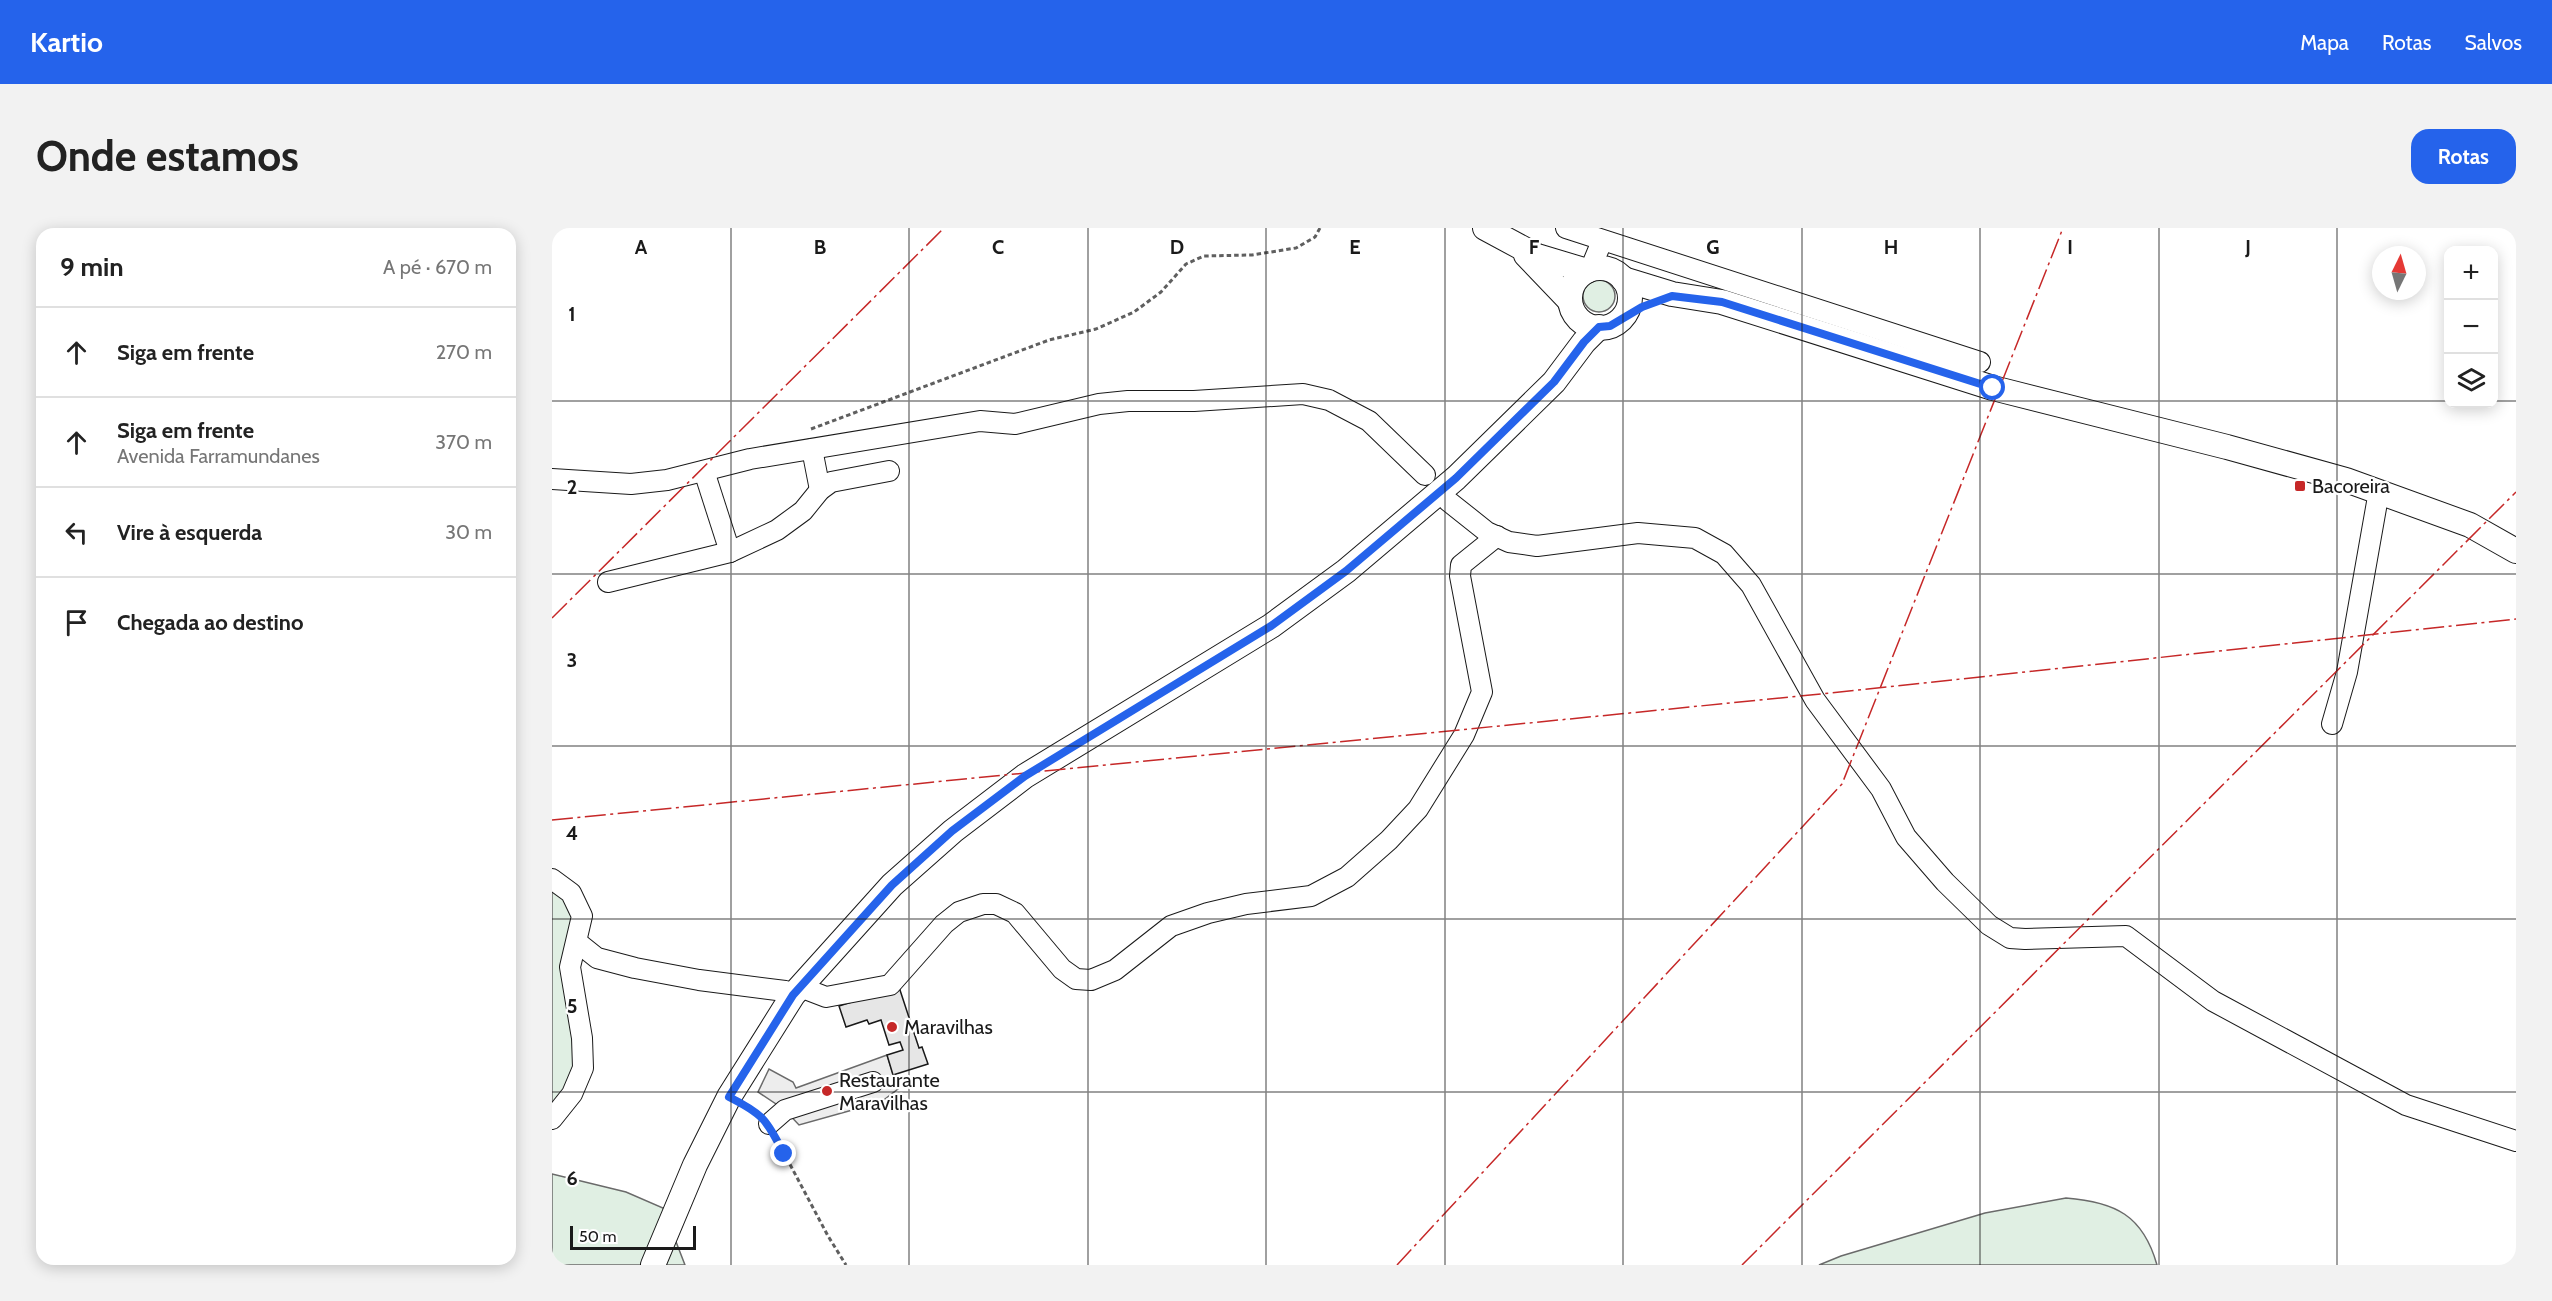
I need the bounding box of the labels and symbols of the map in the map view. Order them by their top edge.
text: A [635,235,648,259]
text: B [814,235,826,259]
text: C [992,235,1004,259]
text: D [1170,235,1184,259]
text: E [1349,235,1361,259]
text: F [1529,235,1540,259]
text: G [1706,235,1720,259]
text: H [1884,235,1898,259]
text: I [2067,235,2073,259]
text: J [2244,235,2251,259]
north arrow [2372,246,2426,300]
text: 1 [568,302,576,326]
route start [1979,374,2005,400]
place label: Bacoreira [2312,474,2390,498]
text: 2 [567,475,577,499]
marker: Bacoreira [2293,479,2307,493]
text: 3 [567,648,577,672]
text: 4 [566,821,578,845]
text: 5 [567,994,577,1018]
place label: Maravilhas [904,1015,993,1039]
marker: Maravilhas [885,1020,899,1034]
place label: Restaurante Maravilhas [839,1068,940,1115]
marker: Restaurante Maravilhas [820,1084,834,1098]
route end [770,1140,796,1166]
text: 6 [566,1166,578,1190]
scale bar [570,1223,696,1250]

